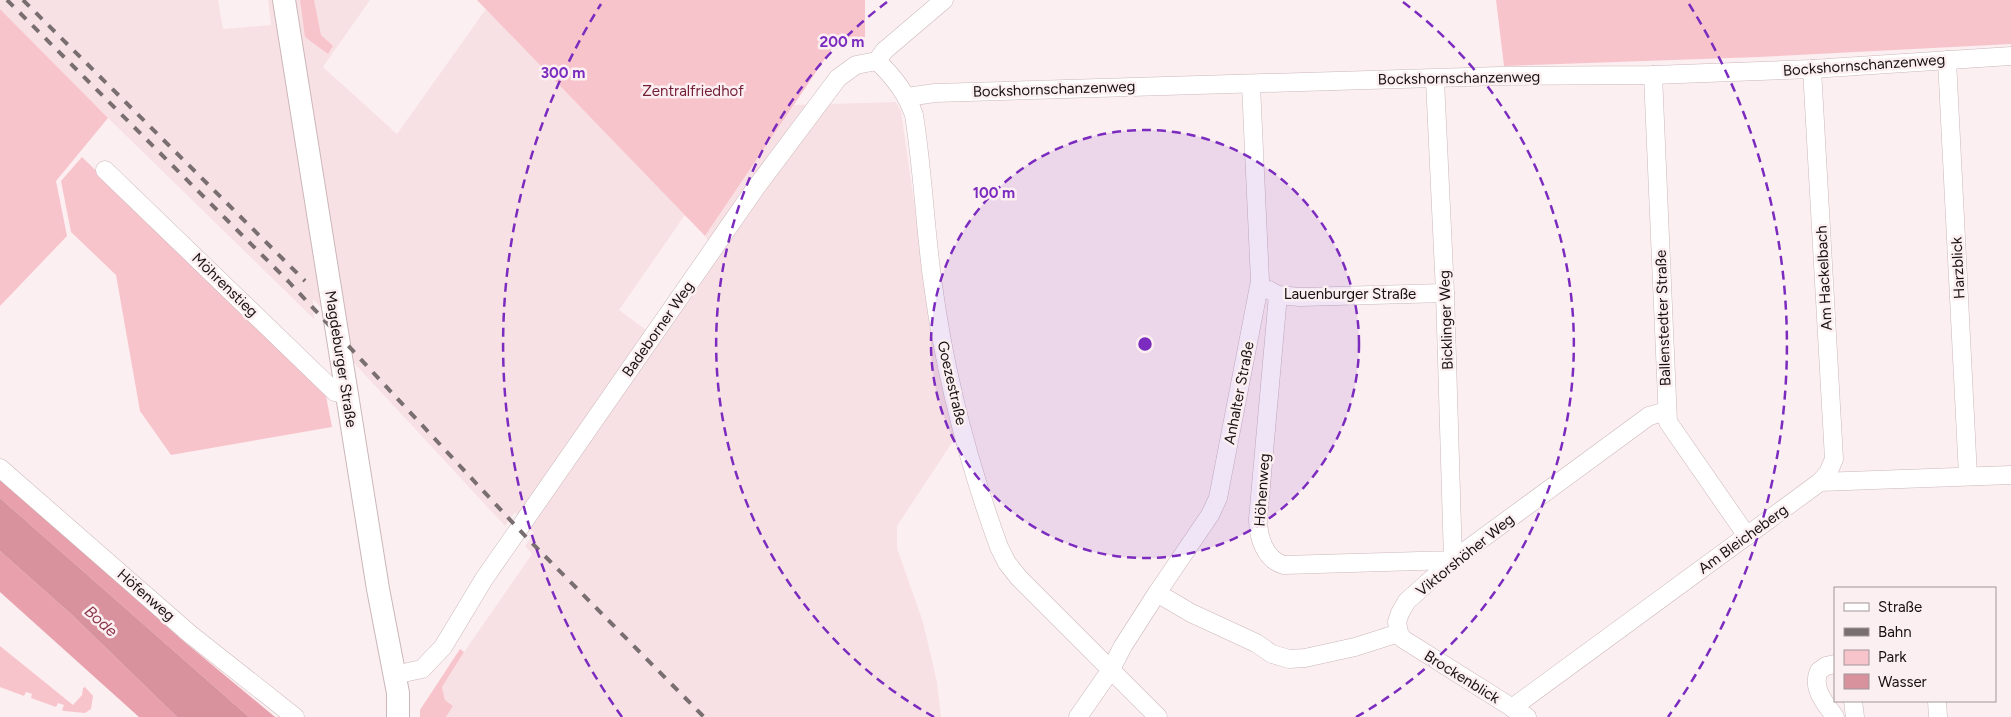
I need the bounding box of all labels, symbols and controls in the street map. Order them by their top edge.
text: 200 m [820,33,864,51]
street label: Bockshornschanzenweg [1782,50,1946,80]
text: 300 m [541,64,585,82]
street label: Bockshornschanzenweg [1378,68,1540,88]
street label: Bockshornschanzenweg [972,77,1136,101]
park label: Zentralfriedhof [642,82,744,100]
text: 100 m [973,184,1015,202]
street label: Am Hackelbach [1812,225,1836,331]
street label: Harzblick [1947,236,1969,300]
street label: Möhrenstieg [188,249,262,321]
street label: Ballenstedter Straße [1652,250,1674,386]
street label: Bicklinger Weg [1435,270,1457,370]
street label: Badeborner Weg [618,278,698,380]
street label: Lauenburger Straße [1284,285,1416,303]
street label: Magdeburger Straße [321,289,361,429]
centre of rings [1136,335,1154,353]
street label: Goezestraße [934,339,970,427]
street label: Anhalter Straße [1220,340,1258,446]
street label: Höhenweg [1250,453,1274,527]
street label: Am Bleicheberg [1695,500,1791,578]
street label: Viktorshöher Weg [1412,510,1518,600]
street label: Höfenweg [113,565,179,625]
legend [1834,587,1996,702]
text: Straße [1878,598,1922,616]
water label: Bode [81,601,121,641]
text: Bahn [1878,623,1912,641]
street label: Brockenblick [1421,647,1504,708]
text: Park [1878,648,1907,666]
text: Wasser [1878,673,1927,691]

